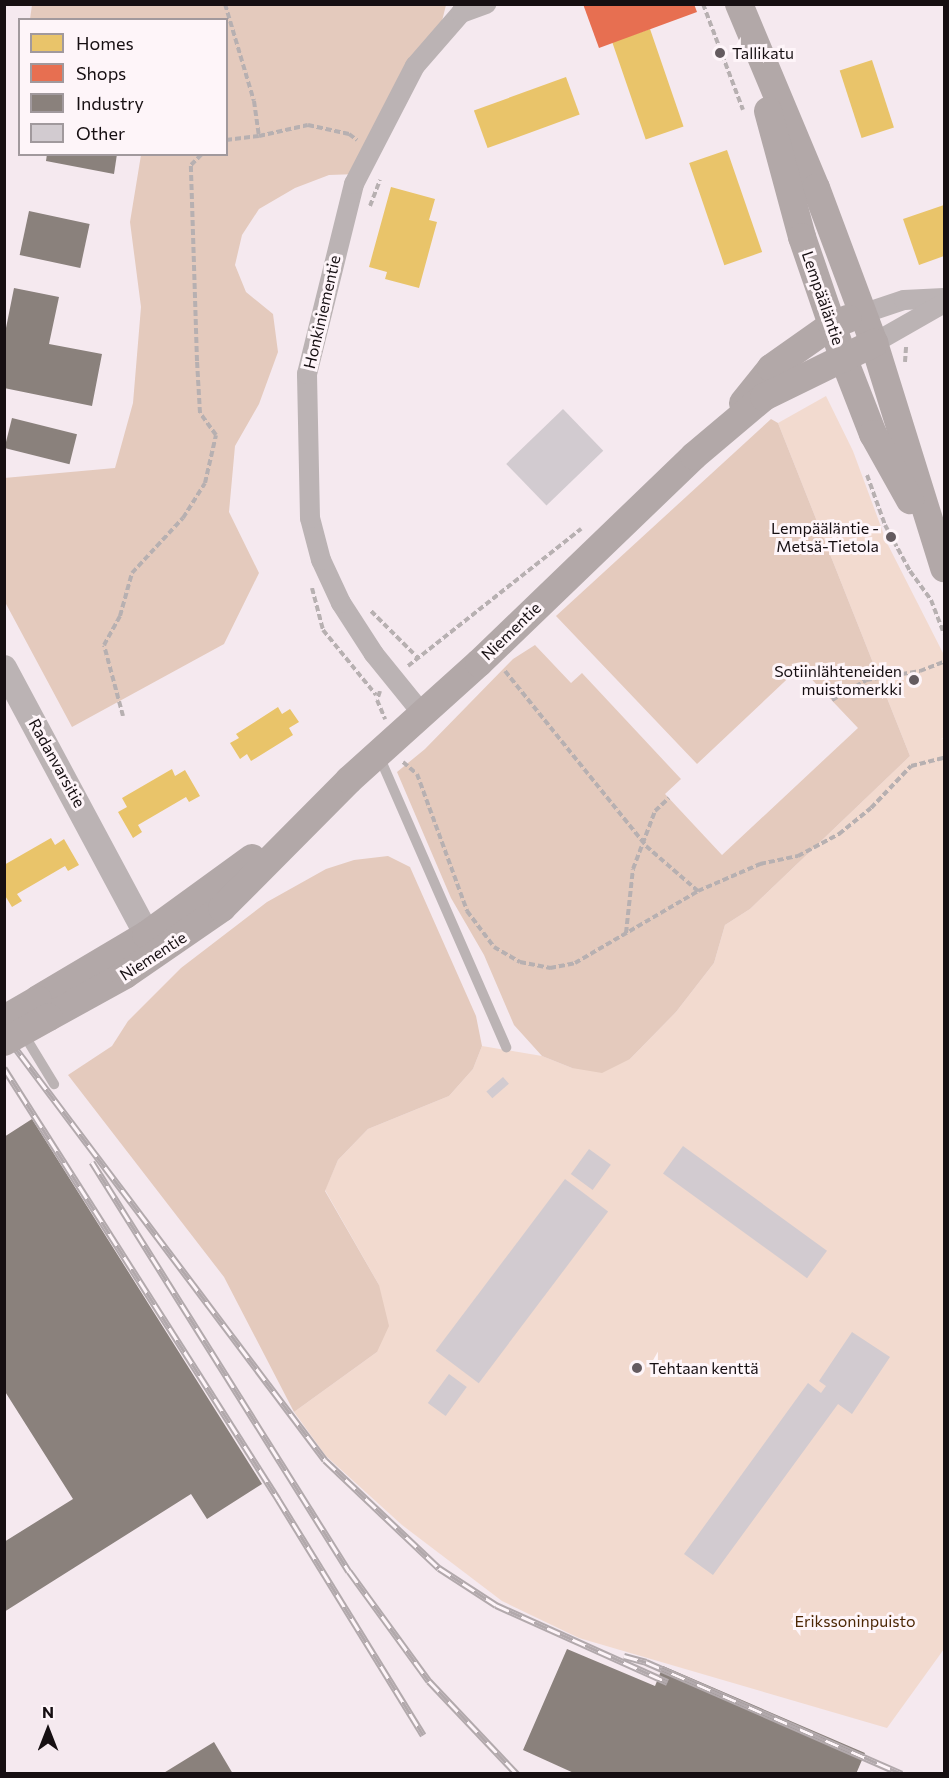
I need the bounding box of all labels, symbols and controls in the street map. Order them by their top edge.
legend [18,18,228,156]
text: Homes [76,32,134,54]
place label: Tallikatu [732,43,794,63]
marker: Tallikatu [713,46,727,60]
text: Shops [76,62,126,84]
text: Industry [76,92,144,114]
text: Other [76,122,125,144]
street label: Lempääläntie [798,248,848,348]
street label: Honkiniementie [300,253,344,371]
place label: Lempääläntie - Metsä-Tietola [771,518,879,556]
marker: Lempääläntie - Metsä-Tietola [884,530,898,544]
street label: Niementie [477,598,545,664]
place label: Sotiinlähteneiden muistomerkki [774,661,902,699]
marker: Sotiinlähteneiden muistomerkki [907,673,921,687]
street label: Radanvarsitie [25,715,89,811]
street label: Niementie [116,927,190,985]
place label: Tehtaan kenttä [649,1358,758,1378]
marker: Tehtaan kenttä [630,1361,644,1375]
park label: Erikssoninpuisto [795,1611,915,1631]
north arrow [18,1700,78,1760]
text: N [42,1702,54,1721]

